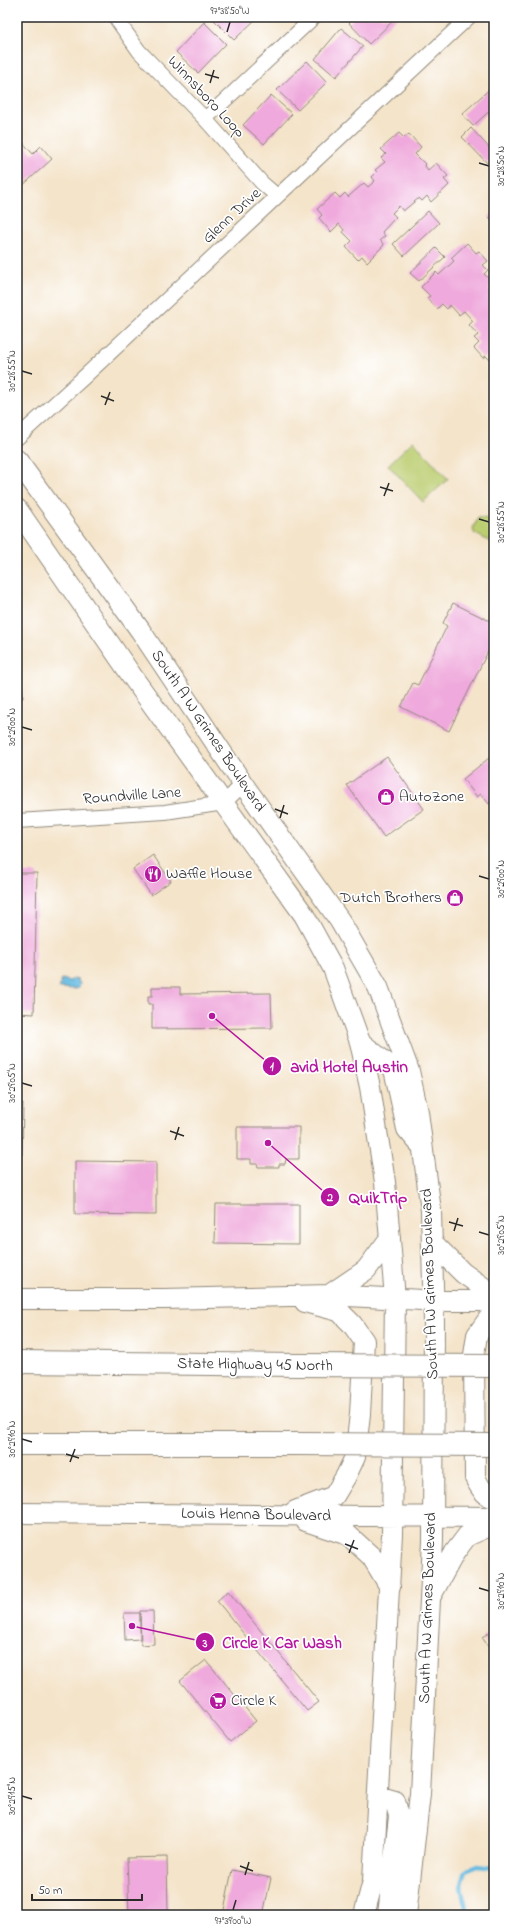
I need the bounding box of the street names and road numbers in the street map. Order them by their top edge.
street label: Winnsboro Loop [161,50,251,144]
street label: Glenn Drive [197,182,268,250]
street label: South A W Grimes Boulevard [145,645,271,817]
street label: Roundville Lane [82,781,183,811]
street label: South A W Grimes Boulevard [415,1188,445,1380]
street label: State Highway 45 North [177,1352,333,1378]
street label: Louis Henna Boulevard [181,1502,331,1528]
street label: South A W Grimes Boulevard [413,1512,443,1704]

